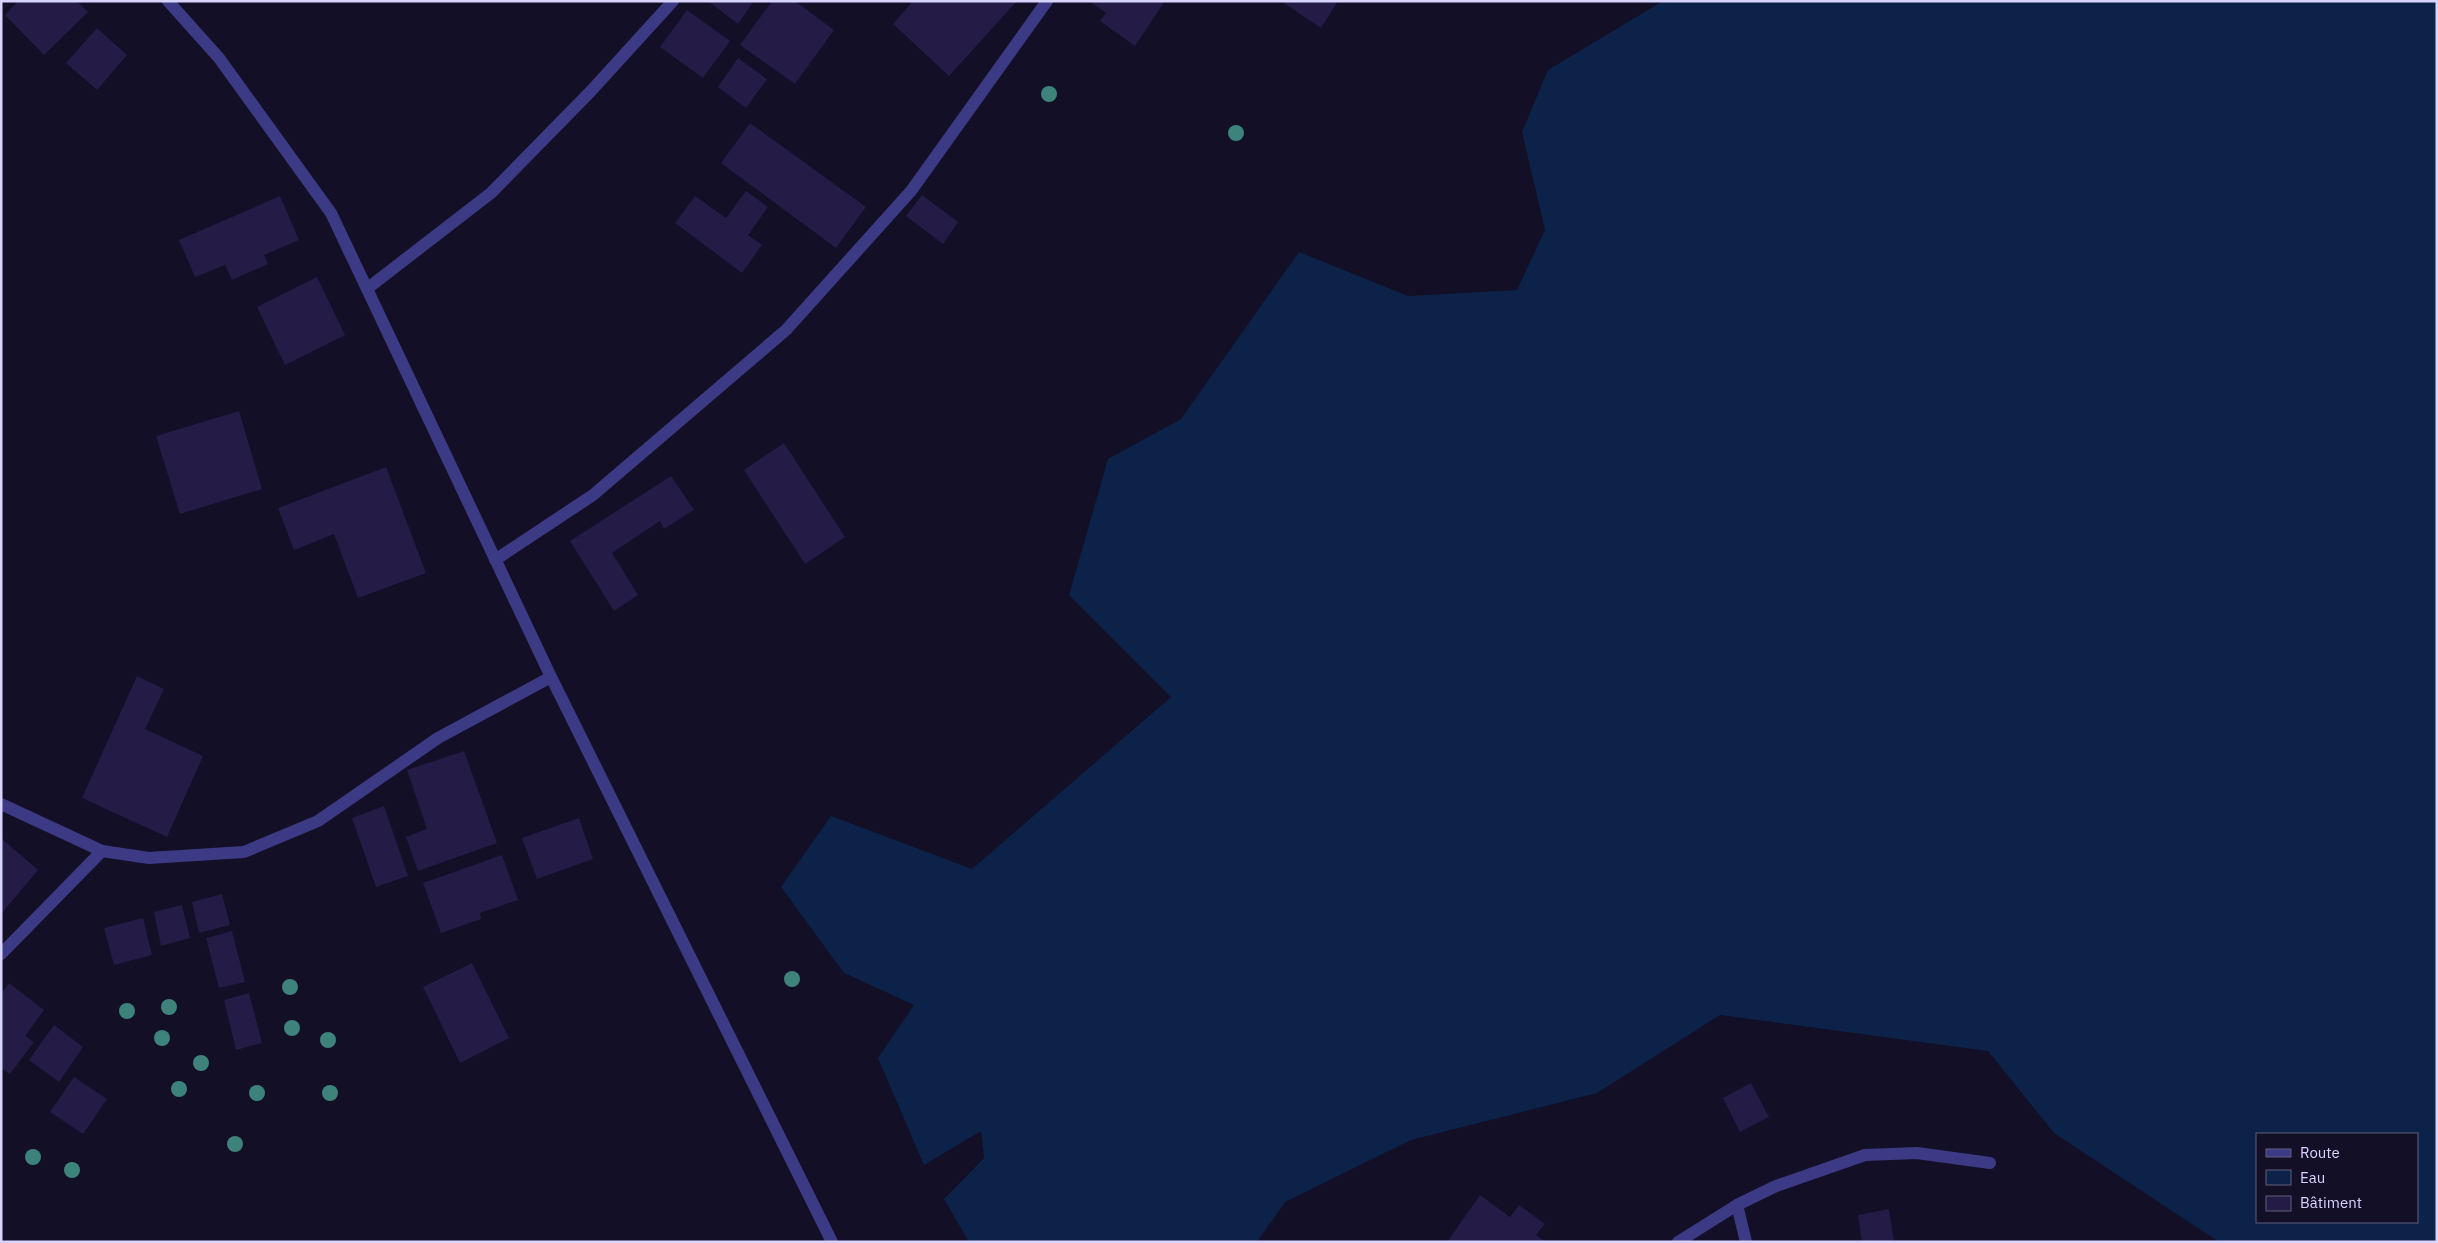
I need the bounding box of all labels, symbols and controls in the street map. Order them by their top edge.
legend [2256,1133,2418,1223]
text: Route [2300,1143,2340,1162]
text: Eau [2300,1168,2325,1187]
text: Bâtiment [2300,1193,2362,1212]

